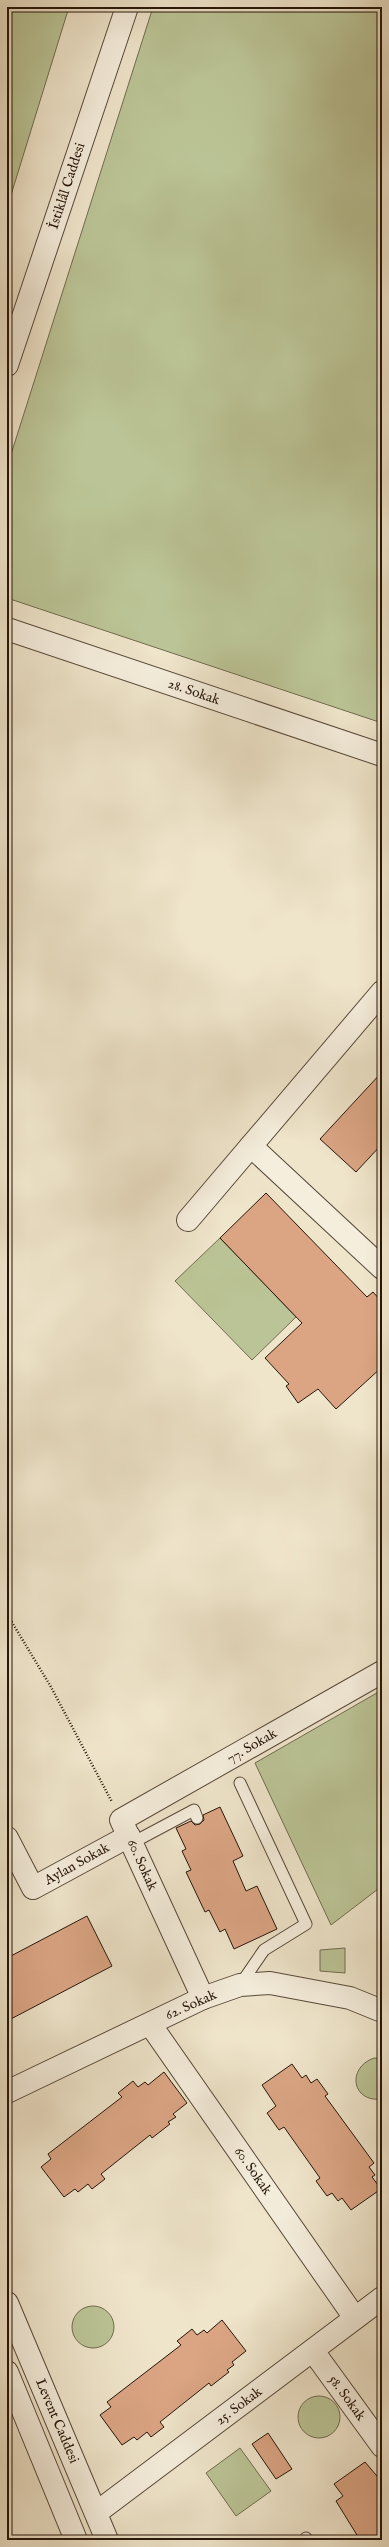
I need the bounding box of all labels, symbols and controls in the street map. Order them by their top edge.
street label: İstiklâl Caddesi [45,140,90,232]
street label: 28. Sokak [166,675,223,709]
street label: 77. Sokak [224,1724,281,1768]
street label: 60. Sokak [123,1836,162,1894]
street label: Aylan Sokak [40,1838,113,1890]
street label: 62. Sokak [163,1986,220,2024]
street label: 60. Sokak [230,2143,276,2199]
street label: 58. Sokak [324,2372,370,2425]
street label: Levent Caddesi [31,2376,83,2466]
street label: 25. Sokak [212,2382,266,2429]

